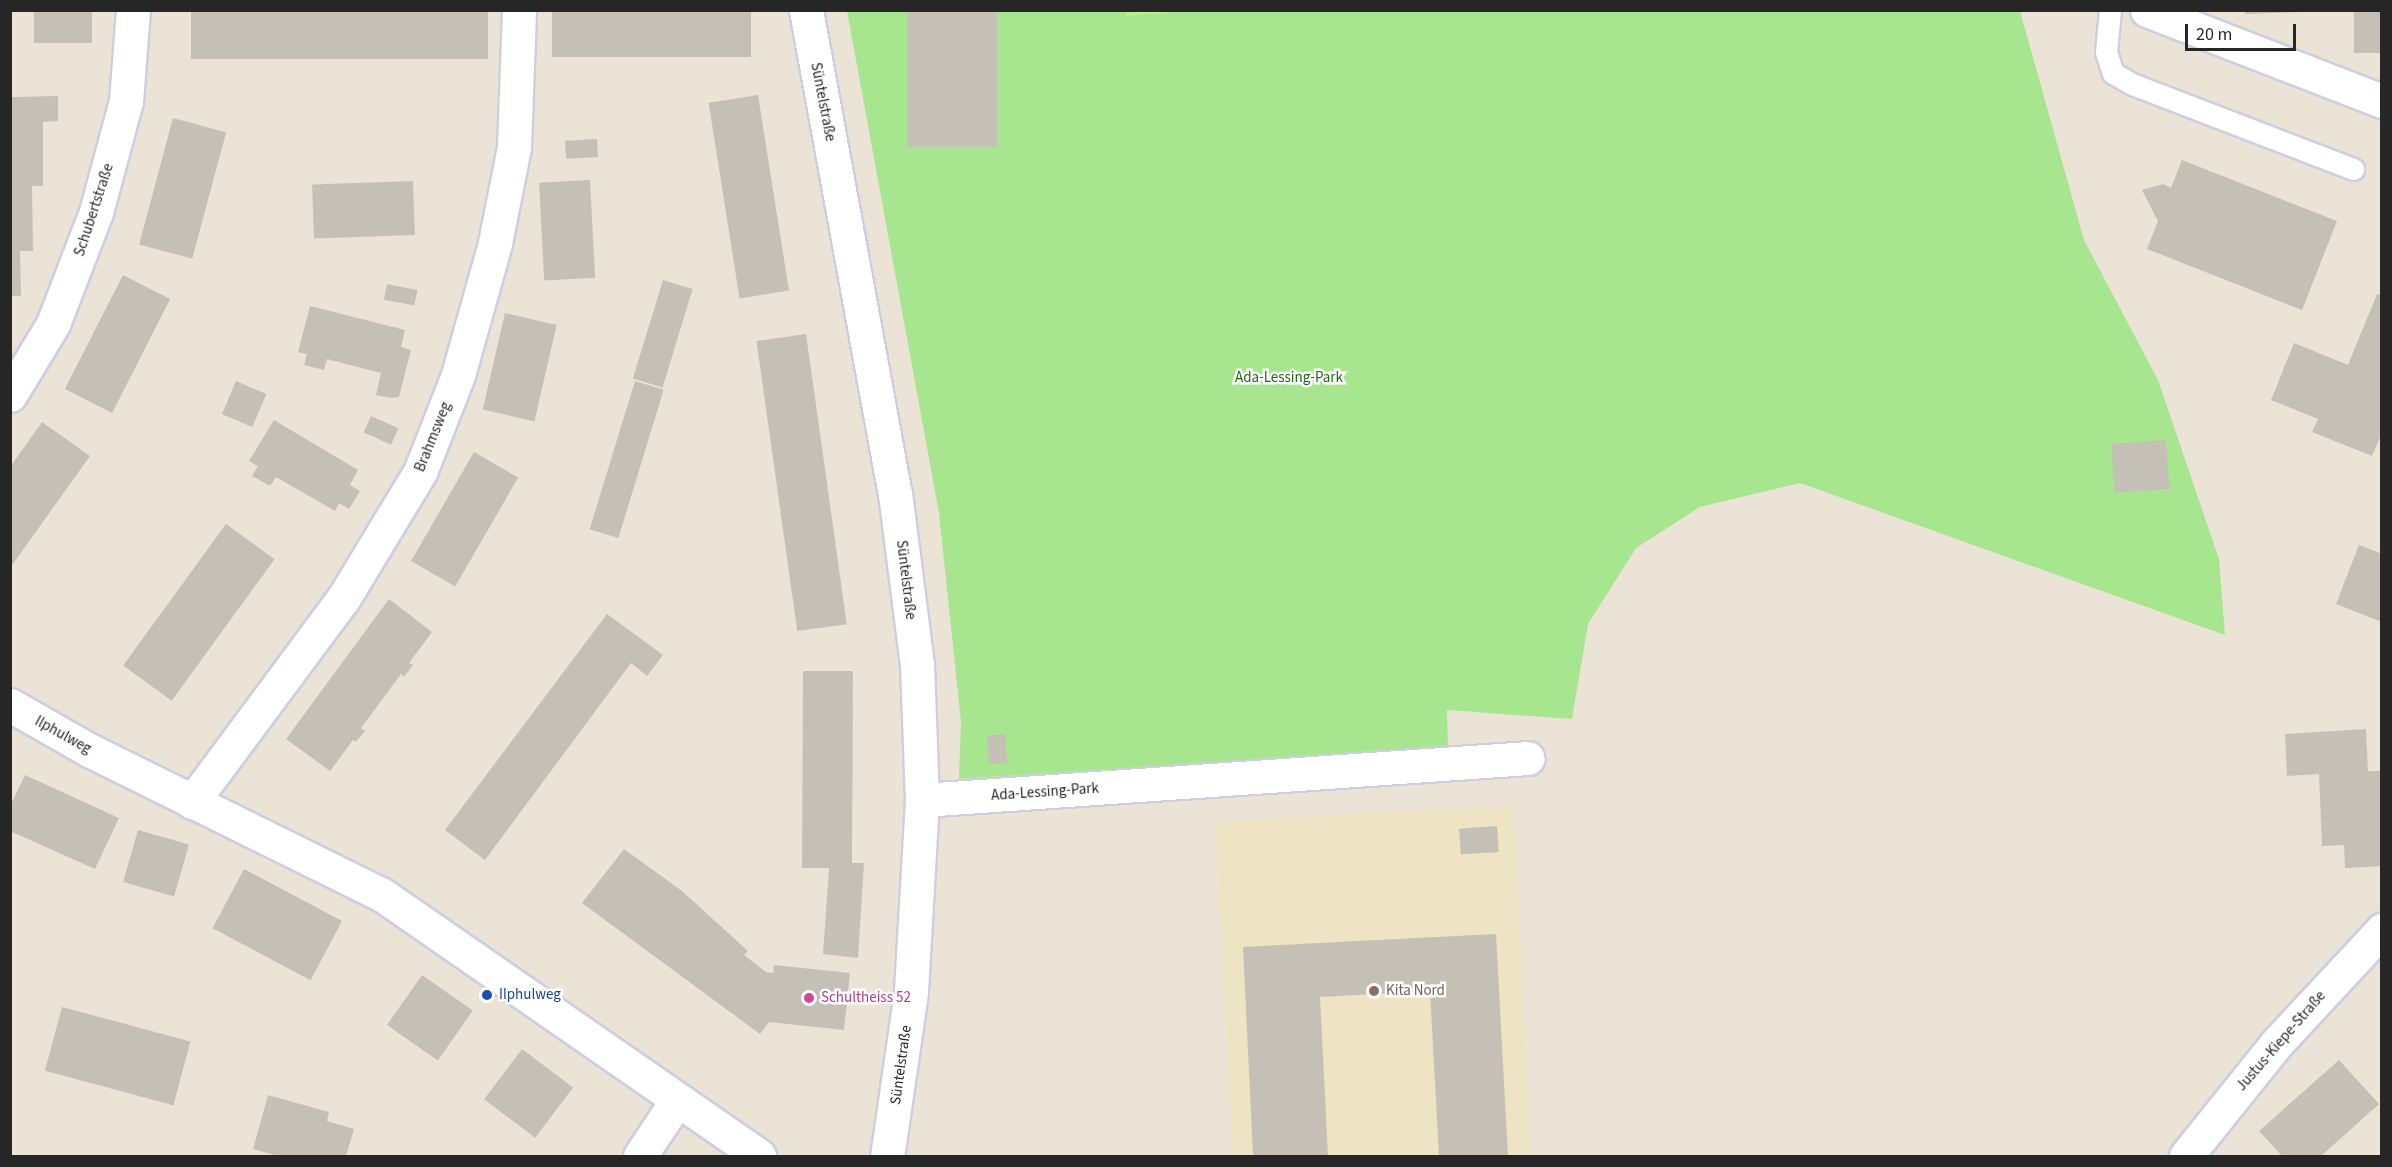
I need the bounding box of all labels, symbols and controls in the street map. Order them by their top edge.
scale bar [2188,12,2299,50]
text: 20 m [2196,22,2232,47]
street label: Süntelstraße [807,61,839,143]
street label: Schubertstraße [71,161,117,259]
park label: Ada-Lessing-Park [1235,369,1343,387]
street label: Brahmsweg [411,399,455,475]
street label: Süntelstraße [892,539,920,621]
street label: Ilphulweg [32,712,94,758]
street label: Ada-Lessing-Park [991,779,1099,805]
place label: Kita Nord [1386,982,1445,1000]
marker: Kita Nord [1367,984,1381,998]
place label: Ilphulweg [499,986,561,1004]
street label: Justus-Kiepe-Straße [2233,987,2329,1095]
marker: Ilphulweg [480,988,494,1002]
place label: Schultheiss 52 [821,989,911,1007]
marker: Schultheiss 52 [802,991,816,1005]
street label: Süntelstraße [887,1024,915,1106]

